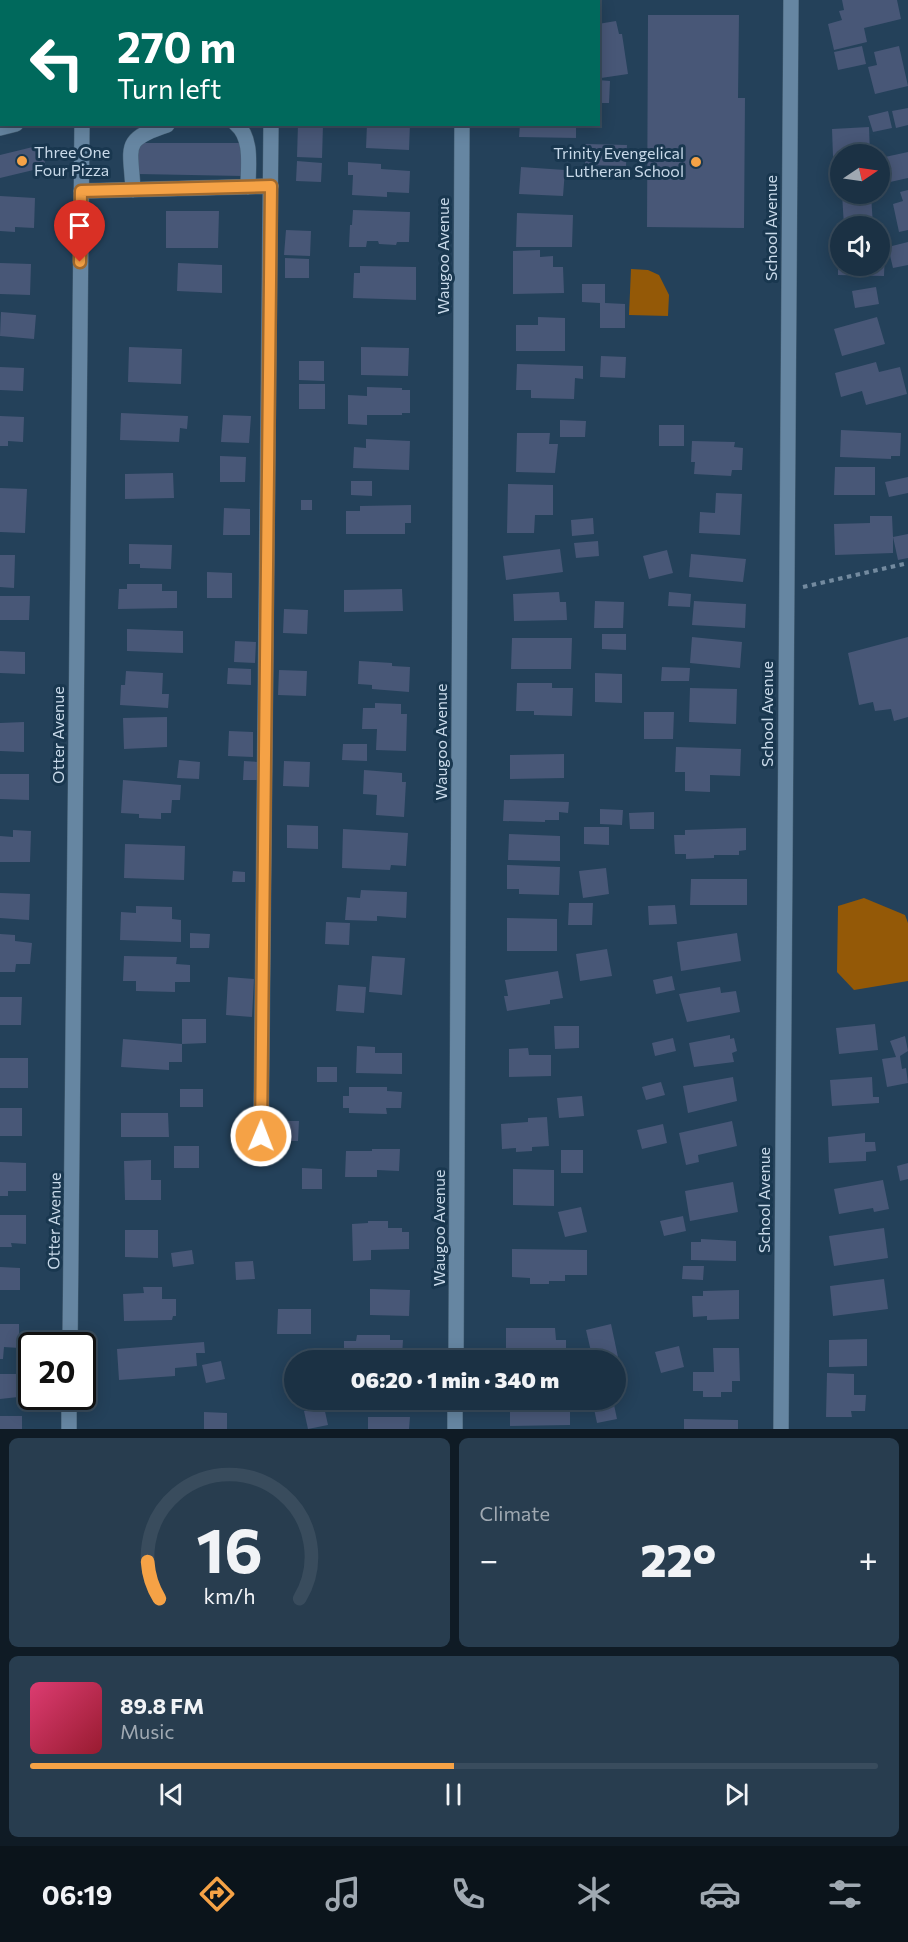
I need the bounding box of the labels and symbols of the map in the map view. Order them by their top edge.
place label: Three One Four Pizza [34,142,110,179]
place label: Trinity Evengelical Lutheran School [553,143,684,180]
north arrow [830,144,890,204]
marker: Three One Four Pizza [15,154,29,168]
marker: Trinity Evengelical Lutheran School [689,155,703,169]
street label: School Avenue [761,175,780,281]
street label: Waugoo Avenue [433,198,452,314]
pin [54,200,105,262]
street label: School Avenue [757,661,776,767]
street label: Waugoo Avenue [431,684,450,800]
street label: Otter Avenue [48,686,67,784]
position arrow [229,1104,293,1168]
street label: School Avenue [754,1147,773,1253]
street label: Waugoo Avenue [429,1170,448,1286]
street label: Otter Avenue [43,1172,64,1270]
speed limit sign: 20 [18,1332,96,1410]

